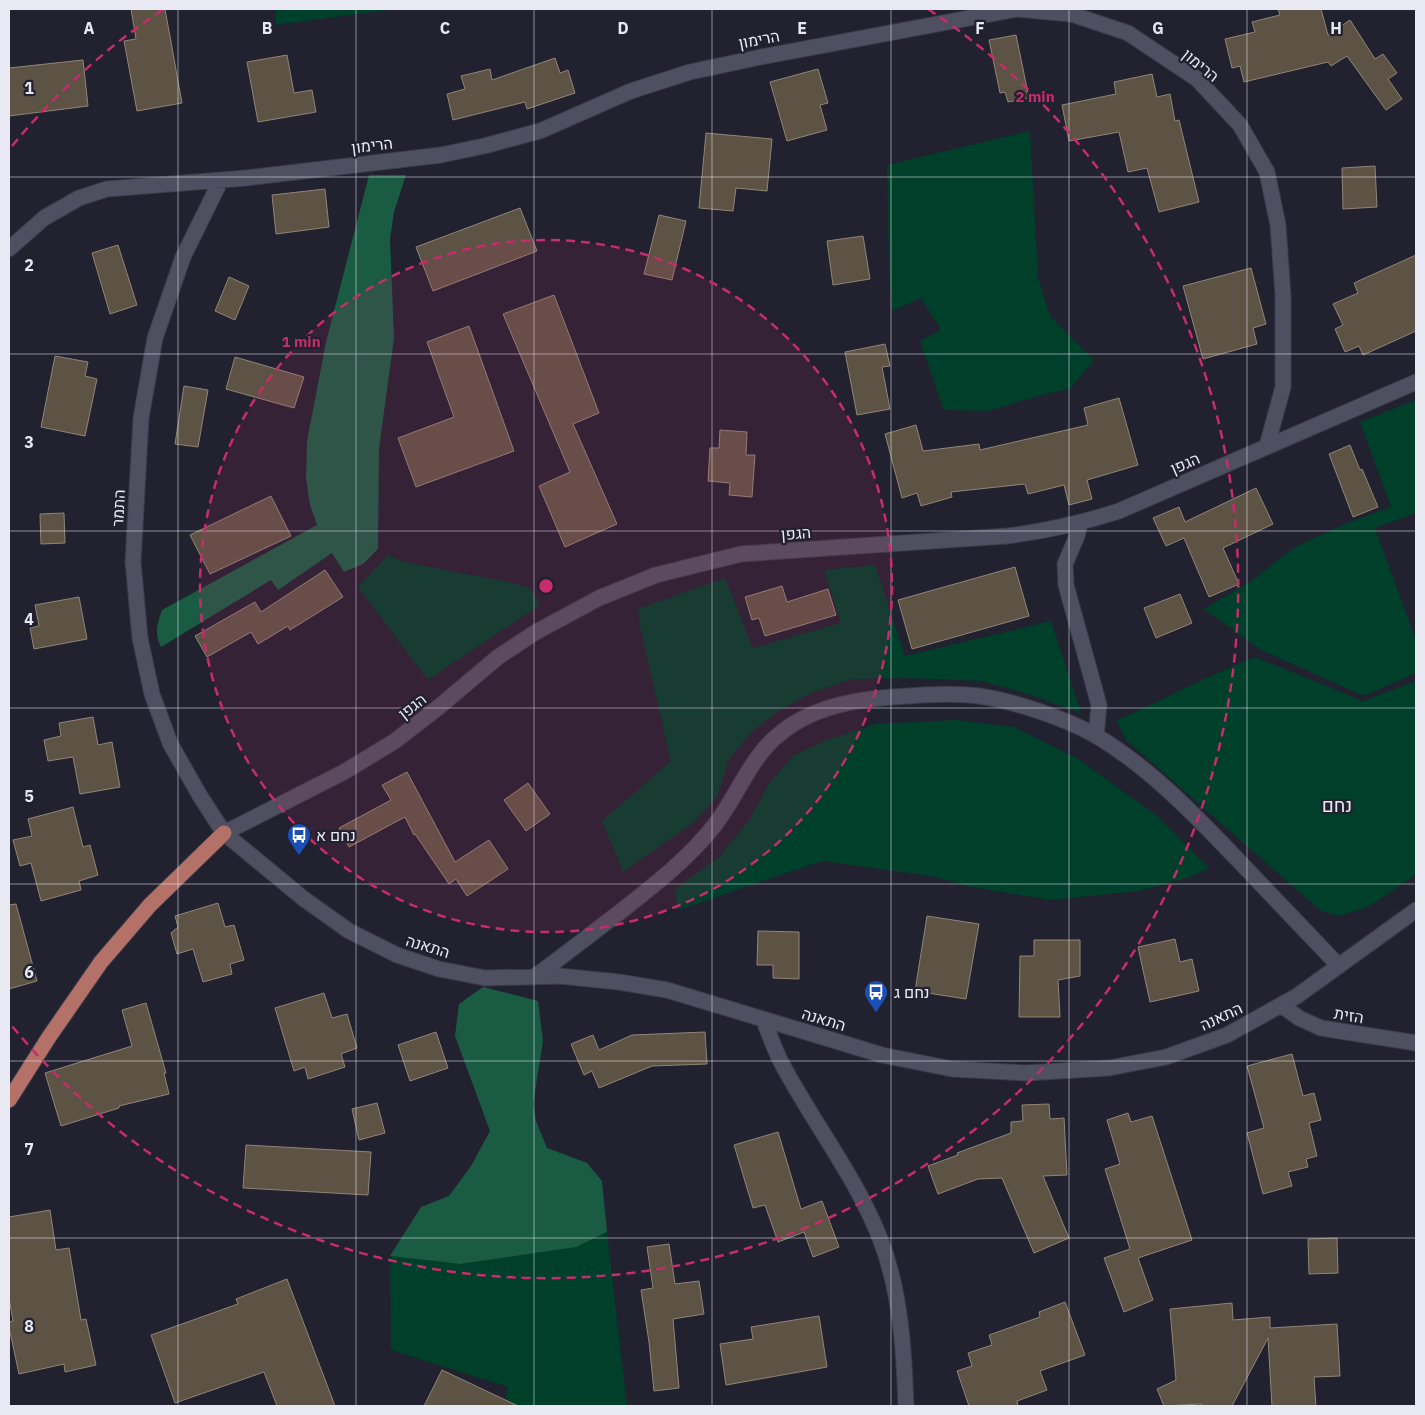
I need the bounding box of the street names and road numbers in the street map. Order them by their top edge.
street label: הרימון [737,25,781,53]
street label: הרימון [1179,44,1223,86]
street label: הרימון [350,133,394,157]
street label: הגפן [1167,448,1203,478]
street label: התמר [107,489,129,527]
street label: הגפן [780,522,812,544]
street label: הגפן [394,689,430,723]
street label: התאנה [404,930,452,962]
street label: התאנה [1196,997,1246,1035]
street label: התאנה [800,1003,848,1035]
street label: הזית [1333,1003,1365,1027]

